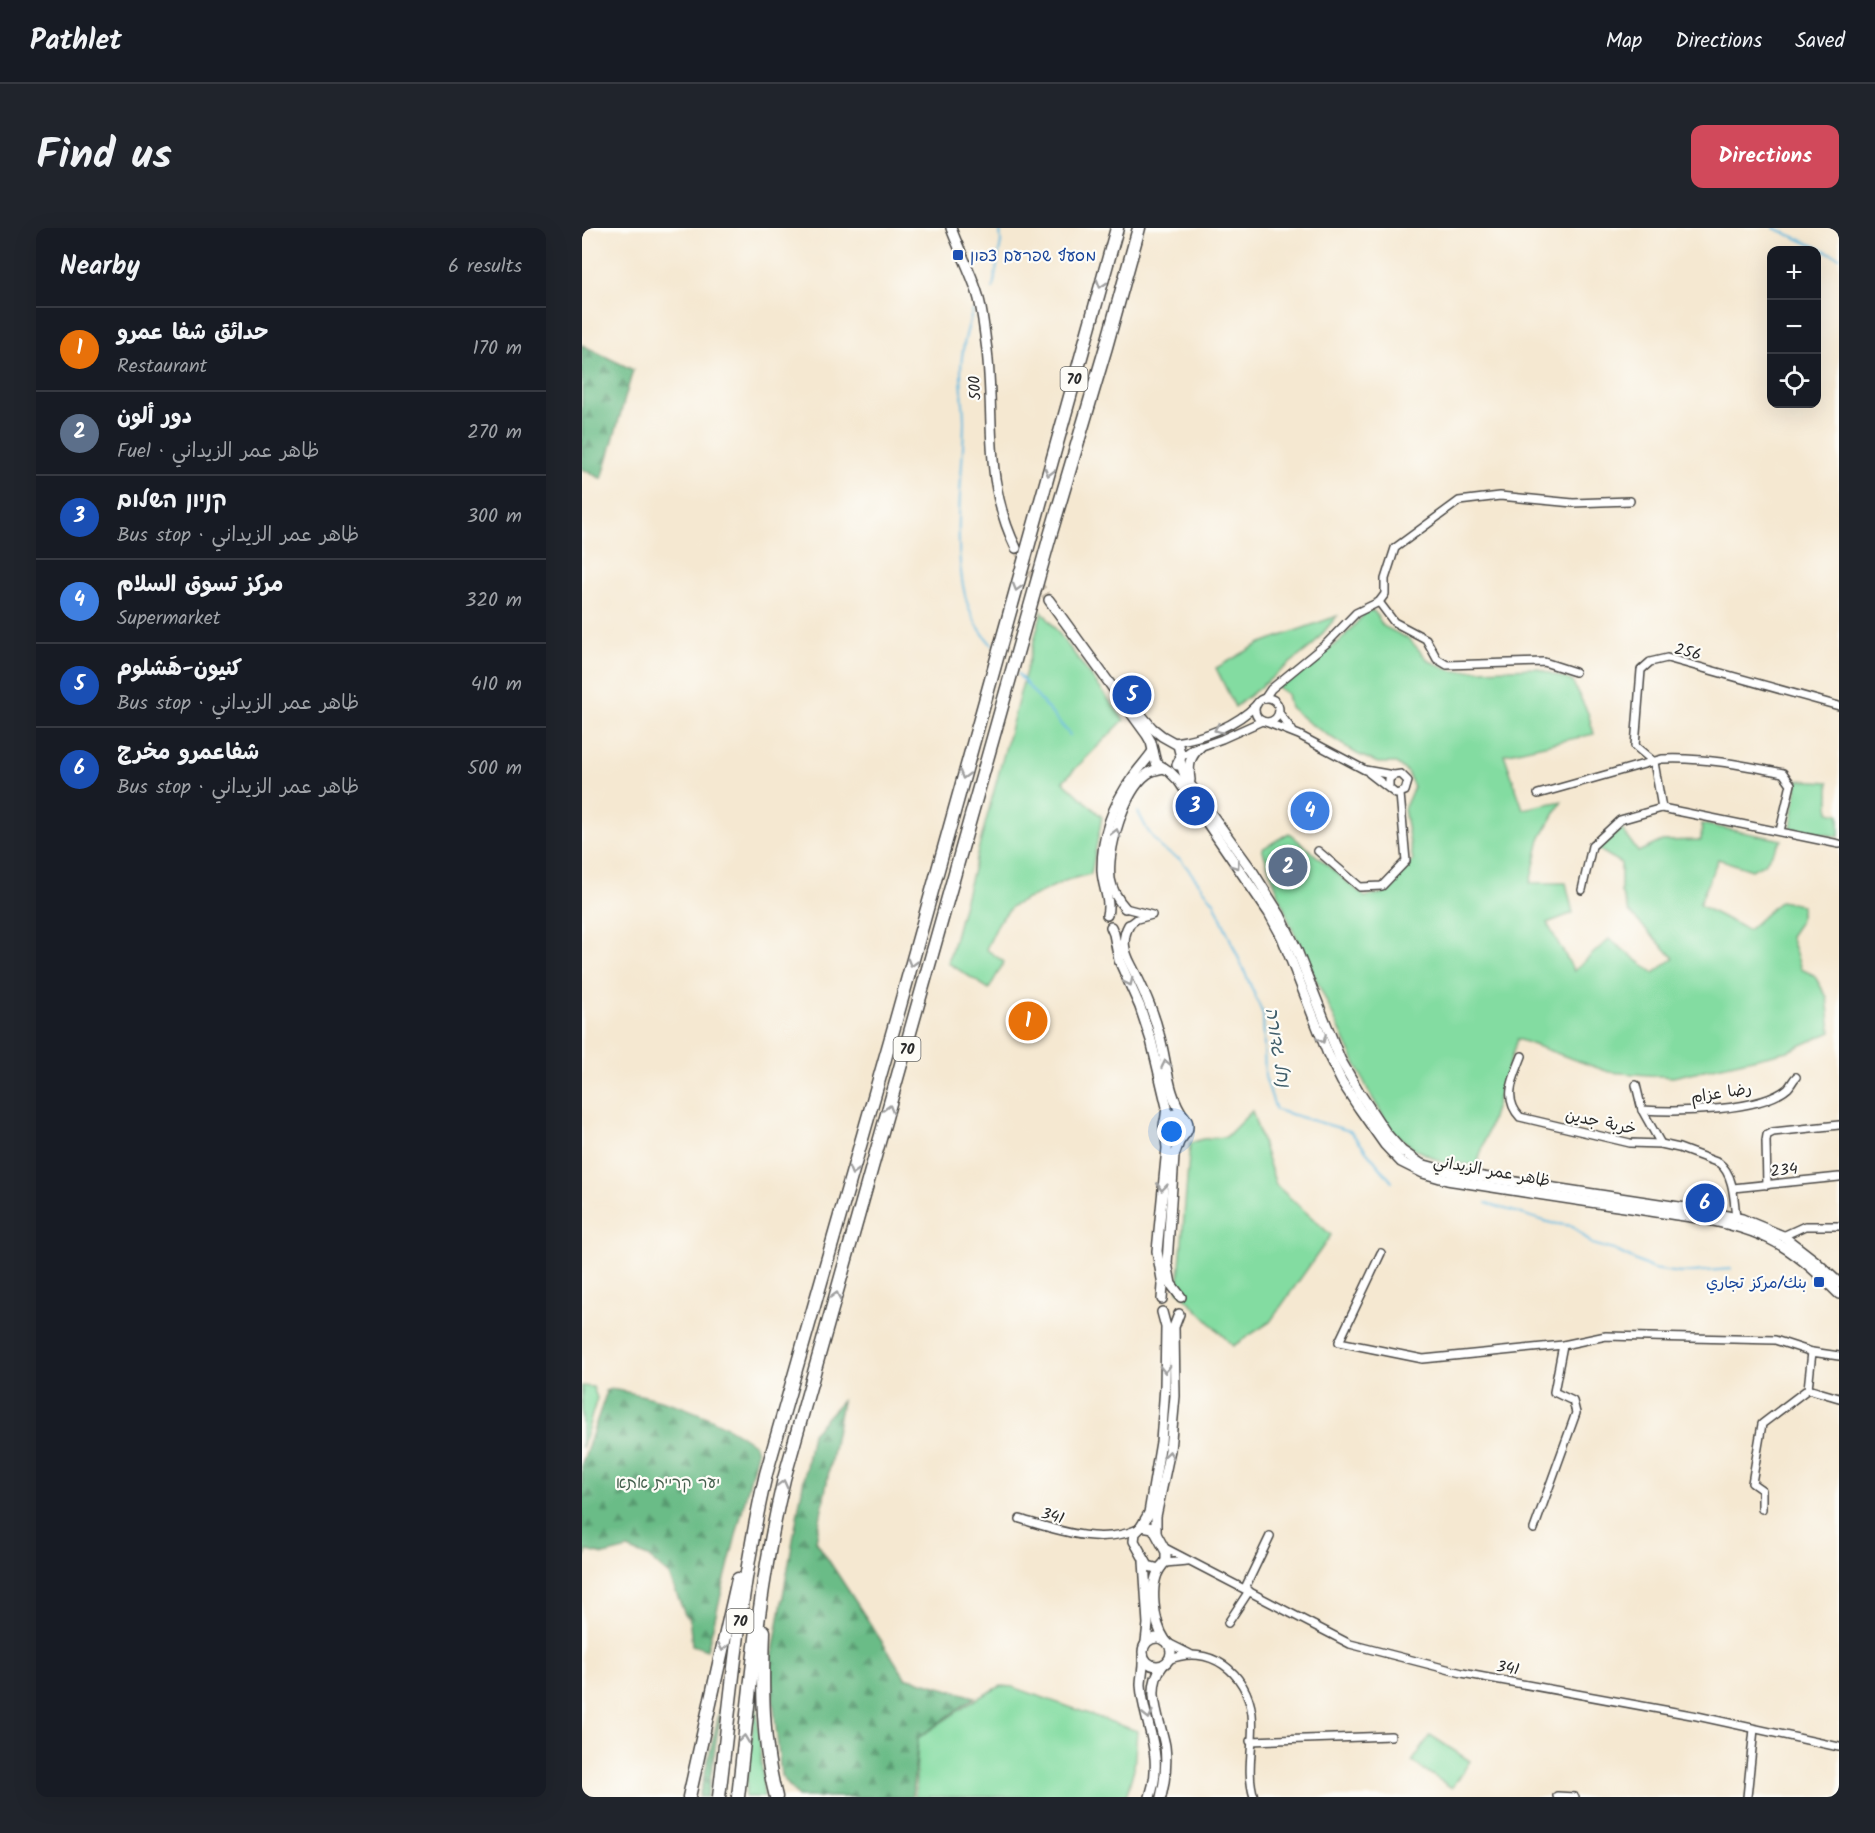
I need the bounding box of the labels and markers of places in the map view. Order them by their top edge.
place label: מסעף שפרעם צפון [970,244,1096,269]
marker: מסעף שפרעם צפון [951,248,965,262]
pin: 5 [1112,672,1152,718]
pin: 3 [1176,784,1214,828]
pin: 4 [1290,788,1330,834]
pin: 2 [1268,844,1308,890]
pin: 1 [1008,998,1048,1044]
pin: 6 [1686,1180,1724,1226]
place label: بنك/مركز تجاري [1706,1271,1807,1296]
marker: بنك/مركز تجاري [1812,1275,1826,1289]

